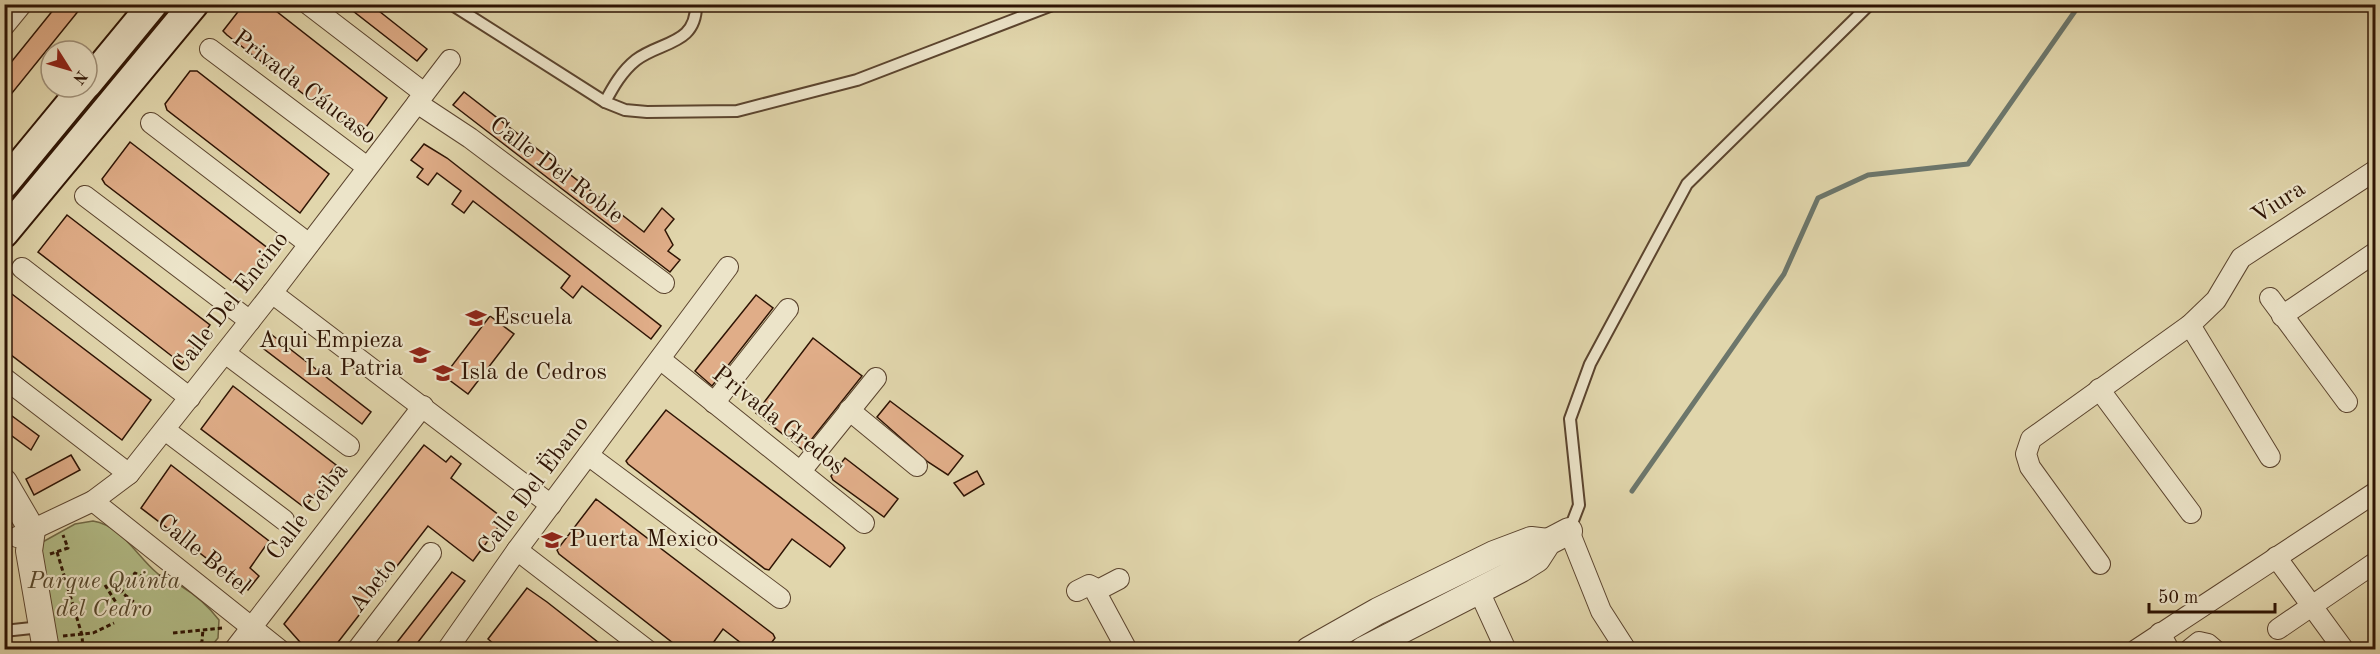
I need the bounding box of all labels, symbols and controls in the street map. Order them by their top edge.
street label: Privada Cáucaso [228,26,380,150]
north arrow [39,39,99,99]
text: N [69,67,89,87]
street label: Calle Del Roble [485,113,627,229]
street label: Viura [2248,177,2310,229]
street label: Calle Del Encino [168,227,294,379]
school or university icon: Escuela [464,306,488,330]
place label: Escuela [493,306,573,330]
place label: Aqui Empieza La Patria [259,329,403,381]
school or university icon: Aqui Empieza La Patria [408,343,432,367]
school or university icon: Isla de Cedros [431,361,455,385]
place label: Isla de Cedros [460,361,607,385]
street label: Privada Gredos [707,362,849,480]
street label: Calle Del Ëbano [472,410,594,560]
street label: Calle Ceiba [263,459,353,565]
street label: Calle Betel [152,510,254,600]
school or university icon: Puerta Mexico [540,528,564,552]
place label: Puerta Mexico [569,528,718,552]
street label: Abeto [345,554,403,618]
park label: Parque Quinta del Cedro [27,570,180,622]
scale bar [2149,576,2275,614]
text: 50 m [2158,589,2198,607]

